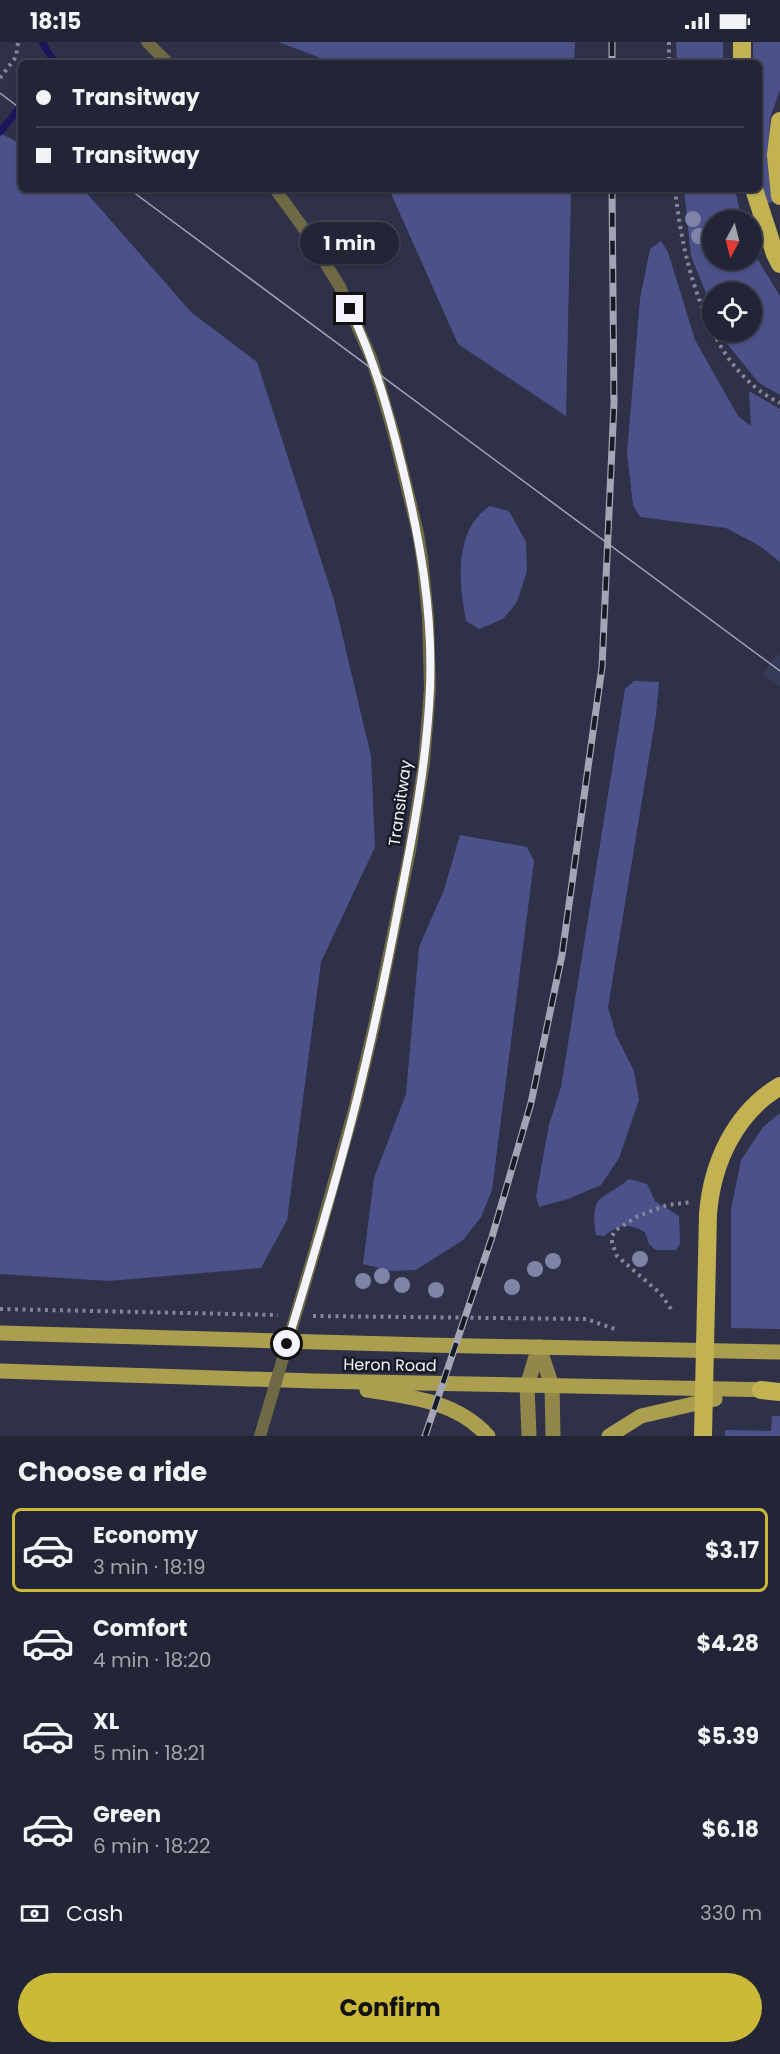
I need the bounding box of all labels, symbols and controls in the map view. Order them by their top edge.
text: 18:15 [30,6,81,37]
text: Transitway [72,82,200,113]
text: Transitway [72,140,200,171]
north arrow [702,210,762,270]
map controls [702,210,762,342]
callout: 1 min [300,222,400,264]
text: 1 min [323,229,376,257]
button: locate [702,282,762,342]
route end [336,295,363,322]
street label: Transitway [383,758,417,848]
route start [273,1330,300,1357]
street label: Heron Road [343,1353,437,1377]
text: Choose a ride [18,1453,207,1490]
text: Economy [93,1520,198,1551]
icon: car [21,1523,75,1577]
text: $3.17 [705,1535,759,1566]
text: 3 min · 18:19 [93,1553,206,1581]
text: Comfort [93,1613,187,1644]
icon: car [21,1616,75,1670]
text: $4.28 [697,1628,759,1659]
text: 4 min · 18:20 [93,1646,212,1674]
text: XL [93,1706,119,1737]
icon: car [21,1709,75,1763]
text: $5.39 [697,1721,759,1752]
text: 5 min · 18:21 [93,1739,205,1767]
text: Green [93,1799,161,1830]
icon: car [21,1802,75,1856]
text: $6.18 [702,1814,759,1845]
text: 6 min · 18:22 [93,1832,211,1860]
icon: cash [18,1897,51,1930]
text: Cash [66,1898,123,1929]
text: 330 m [700,1899,762,1927]
button: Confirm [18,1973,762,2042]

